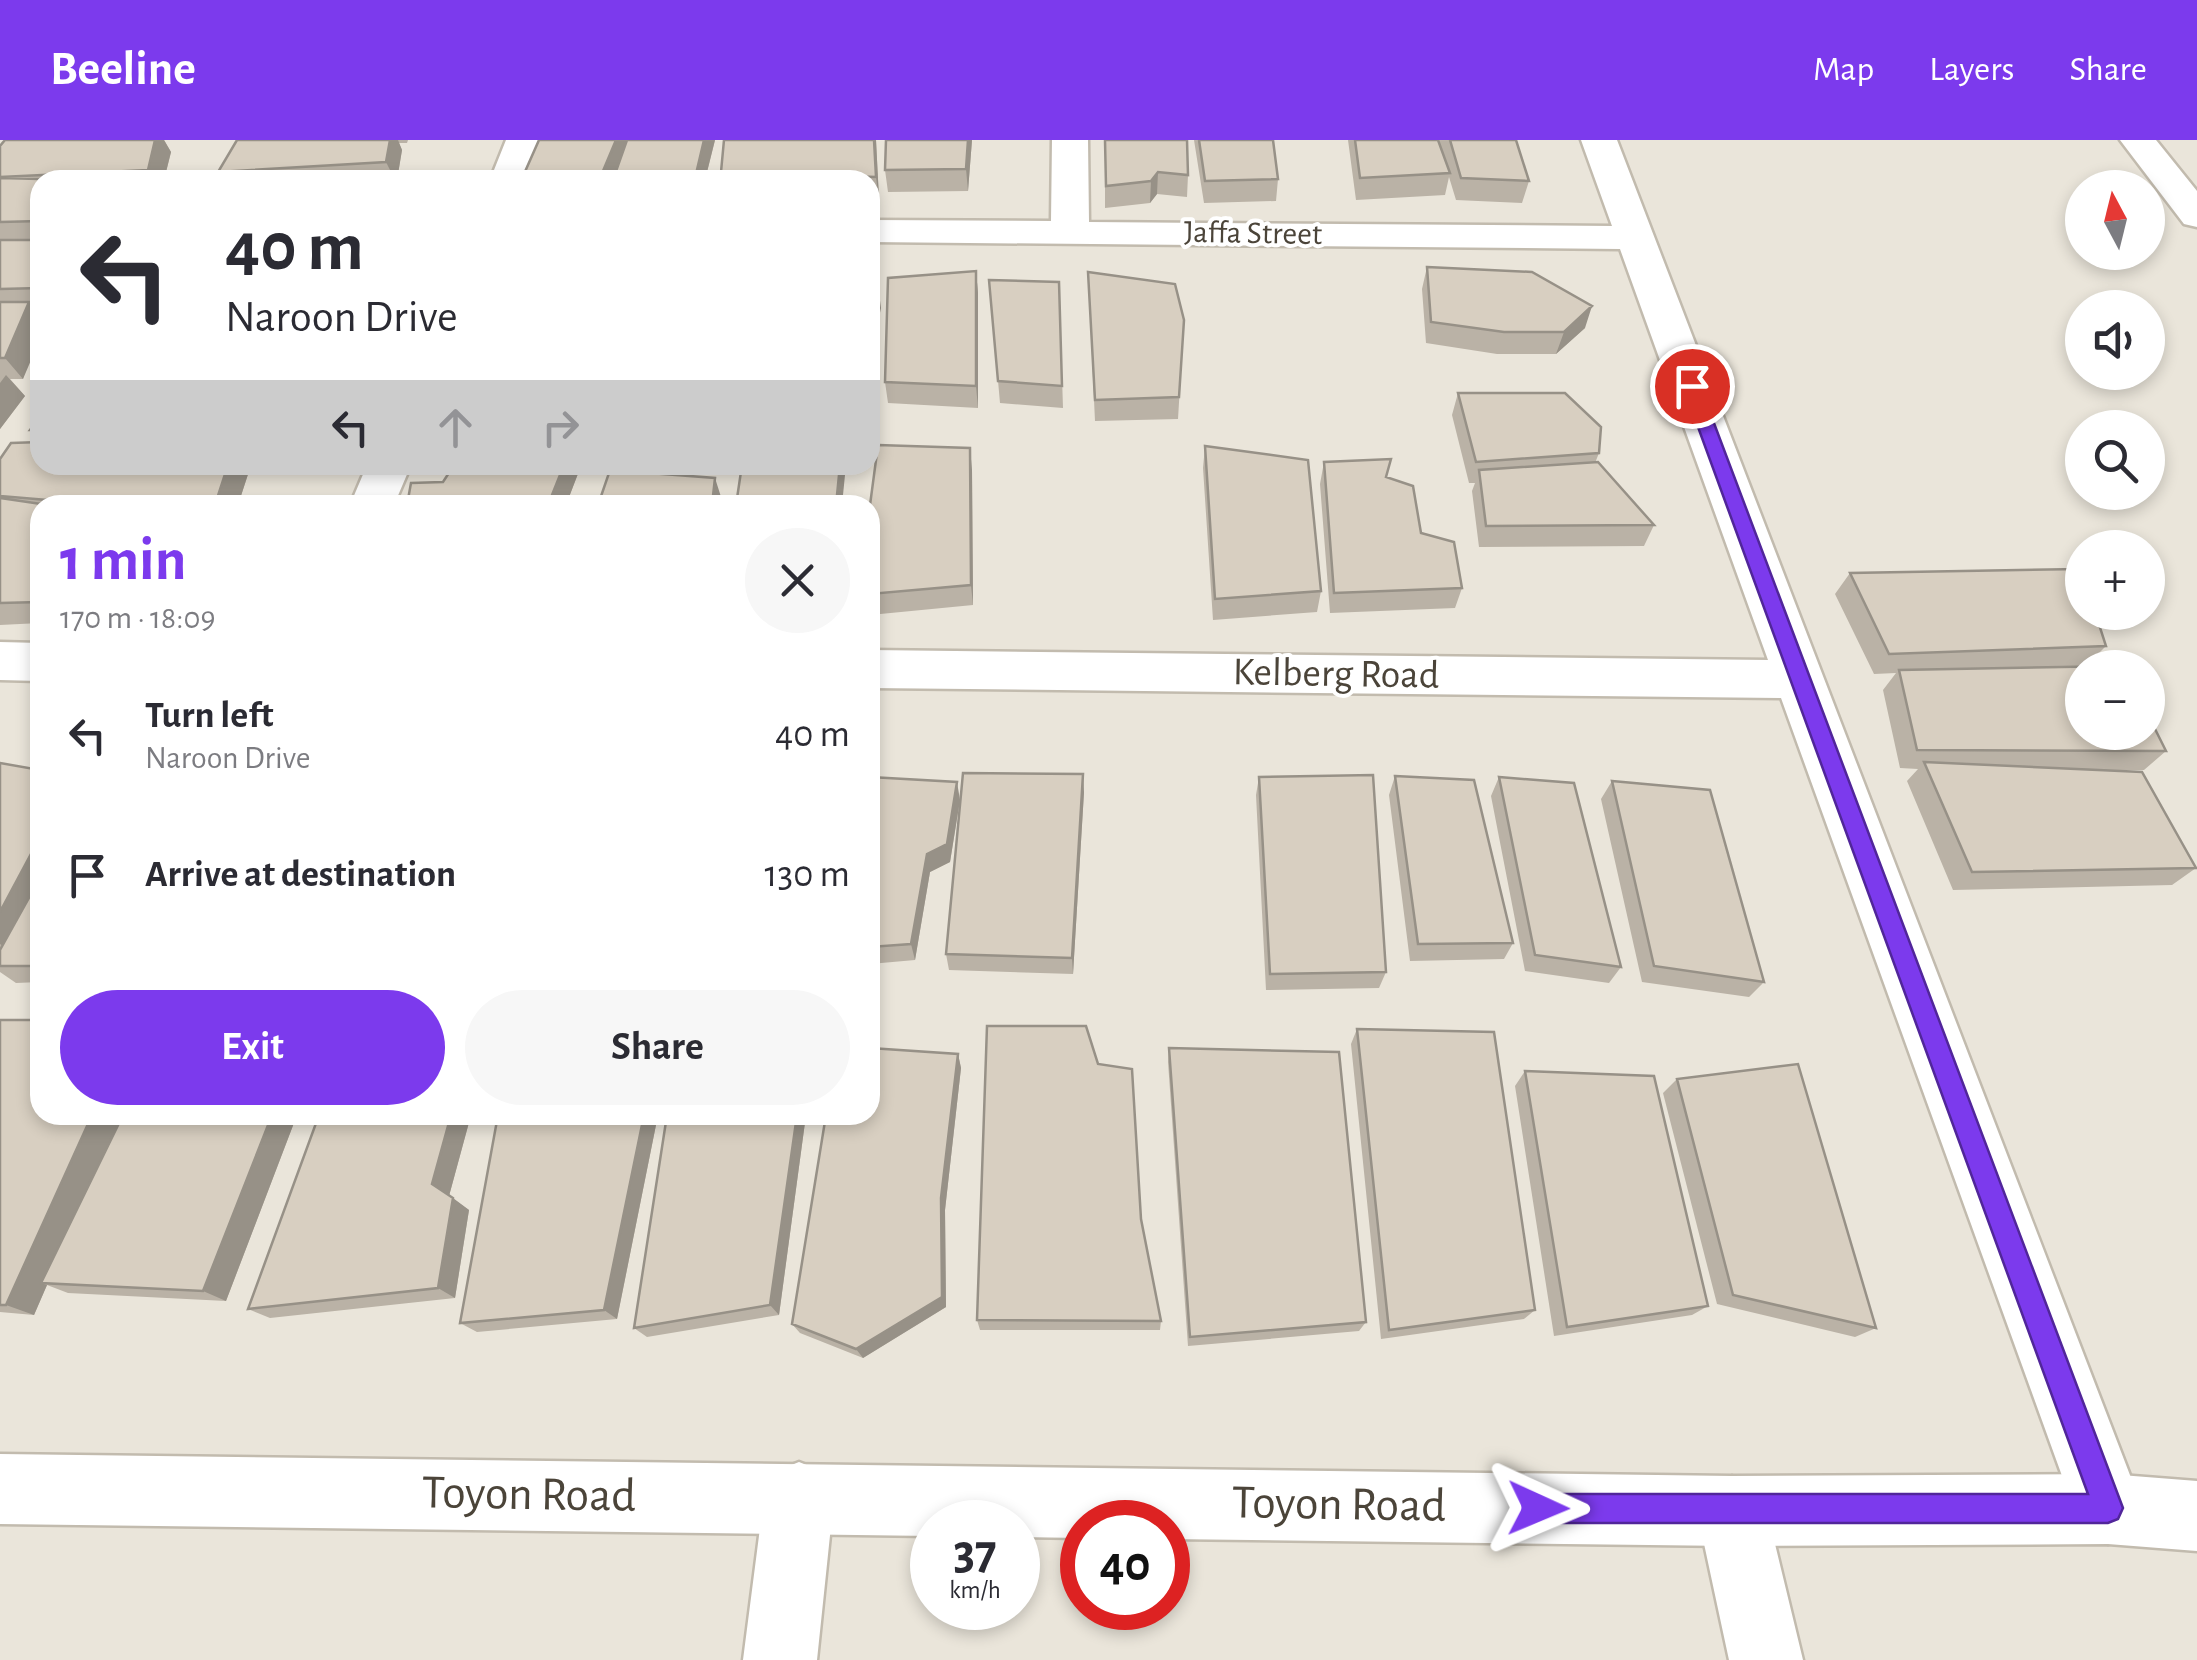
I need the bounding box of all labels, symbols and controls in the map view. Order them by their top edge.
text: Beeline [50,46,196,94]
text: Map [1813,52,1874,87]
text: Layers [1929,52,2014,87]
text: Share [2069,52,2147,87]
north arrow [2065,170,2165,270]
map controls [2065,170,2165,750]
icon: left [60,210,190,340]
text: 40 m [225,213,364,283]
street label: Jaffa Street [1184,216,1322,250]
button: sound [2065,290,2165,390]
text: Naroon Drive [225,295,458,340]
pin [1650,344,1735,429]
icon: arrive [1665,359,1720,414]
icon: left [323,400,378,455]
icon: ahead [428,400,483,455]
icon: right [533,400,588,455]
button: search [2065,410,2165,510]
button: close [745,528,850,633]
button: + [2065,530,2165,630]
text: 1 min [60,531,186,591]
text: 170 m · 18:09 [60,602,215,634]
button: − [2065,650,2165,750]
street label: Kelberg Road [1232,652,1440,696]
text: Turn left [145,697,273,735]
icon: left [60,708,115,763]
text: 40 m [775,716,850,754]
text: Naroon Drive [145,742,310,774]
icon: arrive [60,848,115,903]
text: Arrive at destination [145,856,456,894]
text: 130 m [765,856,850,894]
button: Exit [60,990,445,1105]
button: Share [465,990,850,1105]
position arrow [1486,1456,1590,1560]
street label: Toyon Road [421,1469,637,1521]
street label: Toyon Road [1231,1479,1447,1531]
speed limit sign: 40 [1060,1500,1190,1630]
text: 37 [953,1528,997,1578]
text: km/h [949,1578,1001,1603]

